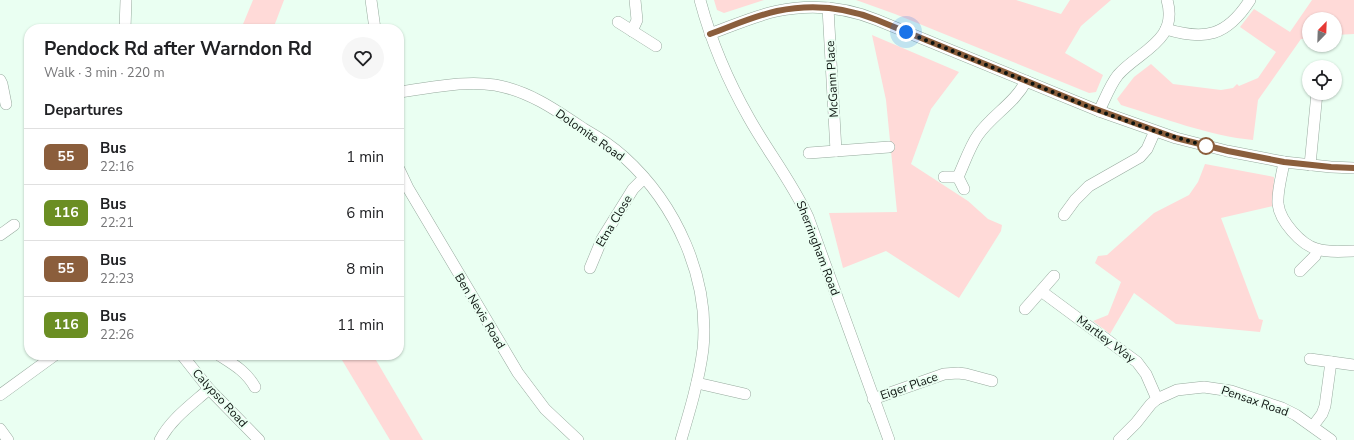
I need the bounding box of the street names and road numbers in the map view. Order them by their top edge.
street label: McGann Place [822,40,842,118]
street label: Dolomite Road [553,105,627,165]
street label: Etna Close [592,192,636,250]
street label: Sherringham Road [793,198,843,298]
street label: Ben Nevis Road [451,270,509,352]
street label: Martley Way [1073,312,1139,367]
street label: Calypso Road [189,365,251,431]
street label: Eiger Place [878,369,940,403]
street label: Pensax Road [1219,382,1291,420]

